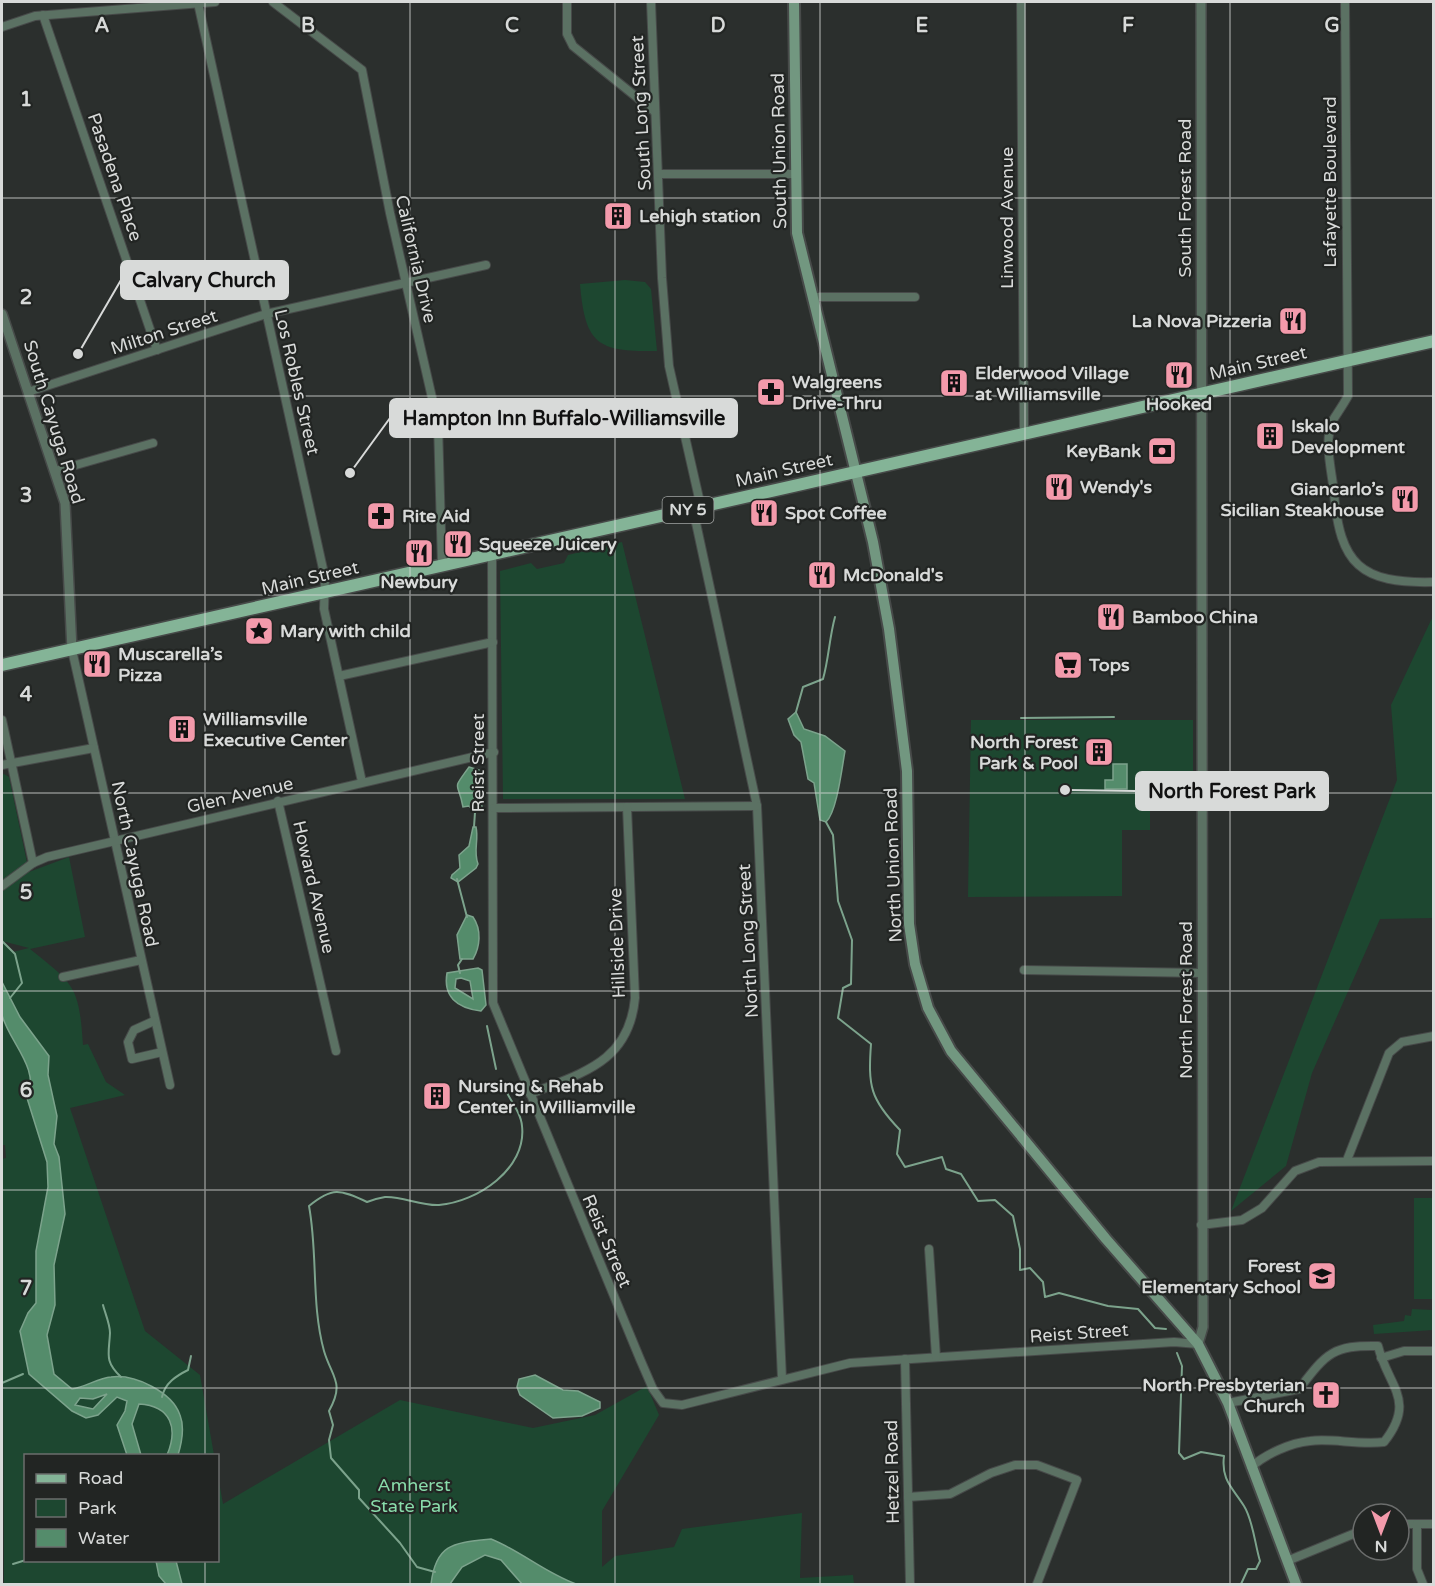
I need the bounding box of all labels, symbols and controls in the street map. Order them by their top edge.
text: A [95,14,110,38]
text: B [301,14,315,38]
text: C [505,14,519,38]
text: D [710,14,726,38]
text: E [916,14,929,38]
text: F [1122,14,1134,38]
text: G [1324,14,1340,38]
street label: South Long Street [626,35,656,191]
street label: South Union Road [767,73,791,229]
text: 1 [20,88,32,112]
street label: Lafayette Boulevard [1319,96,1341,268]
street label: Pasadena Place [83,110,147,244]
street label: South Forest Road [1174,119,1196,277]
street label: Linwood Avenue [996,147,1018,289]
street label: California Drive [391,193,441,325]
building icon: Lehigh station [602,200,634,232]
place label: Lehigh station [639,205,761,227]
callout: Calvary Church [121,261,288,299]
text: Calvary Church [132,269,276,293]
text: 2 [20,286,32,310]
street label: Milton Street [108,304,220,360]
restaurant icon: La Nova Pizzeria [1277,305,1309,337]
street label: Los Robles Street [270,307,325,457]
place label: La Nova Pizzeria [1132,310,1272,332]
street label: South Cayuga Road [19,337,89,507]
street label: Main Street [1207,341,1309,385]
restaurant icon: Hooked [1163,359,1195,391]
place label: Elderwood Village at Williamsville [975,362,1129,405]
building icon: Elderwood Village at Williamsville [938,367,970,399]
place label: Walgreens Drive-Thru [792,371,882,414]
pharmacy icon: Walgreens Drive-Thru [755,376,787,408]
place label: Hooked [1146,393,1212,415]
callout: Hampton Inn Buffalo-Williamsville [390,399,737,437]
text: Hampton Inn Buffalo-Williamsville [403,407,725,431]
place label: Iskalo Development [1291,415,1405,458]
building icon: Iskalo Development [1254,420,1286,452]
bank icon: KeyBank [1146,435,1178,467]
place label: KeyBank [1066,440,1141,462]
street label: Main Street [733,448,835,492]
restaurant icon: Wendy's [1043,471,1075,503]
place label: Wendy's [1080,476,1153,498]
place label: Giancarlo’s Sicilian Steakhouse [1221,478,1384,521]
restaurant icon: Giancarlo’s Sicilian Steakhouse [1389,483,1421,515]
text: 3 [20,484,32,508]
road number: NY 5 [662,497,714,523]
restaurant icon: Spot Coffee [748,497,780,529]
pharmacy icon: Rite Aid [365,500,397,532]
place label: Spot Coffee [785,502,887,524]
place label: Rite Aid [402,505,470,527]
restaurant icon: Squeeze Juicery [442,528,474,560]
place label: Squeeze Juicery [479,533,617,555]
restaurant icon: Newbury [403,537,435,569]
street label: Main Street [259,556,361,600]
restaurant icon: McDonald's [806,559,838,591]
place label: McDonald's [843,564,944,586]
place label: Newbury [380,571,458,593]
restaurant icon: Bamboo China [1095,601,1127,633]
place label: Bamboo China [1132,606,1258,628]
place icon: Mary with child [243,615,275,647]
place label: Mary with child [280,620,411,642]
place label: Muscarella’s Pizza [118,643,223,686]
restaurant icon: Muscarella’s Pizza [81,648,113,680]
supermarket icon: Tops [1052,649,1084,681]
place label: Tops [1088,654,1130,676]
text: 4 [20,683,33,707]
place label: Williamsville Executive Center [203,708,348,751]
building icon: Williamsville Executive Center [166,713,198,745]
street label: Reist Street [467,713,489,813]
place label: North Forest Park & Pool [970,731,1078,774]
building icon: North Forest Park & Pool [1083,736,1115,768]
street label: Glen Avenue [185,772,295,818]
callout: North Forest Park [1136,772,1328,810]
street label: North Cayuga Road [107,779,163,949]
text: North Forest Park [1148,780,1316,804]
street label: North Union Road [879,787,907,943]
street label: Howard Avenue [288,819,340,955]
street label: North Long Street [733,863,763,1019]
text: 5 [20,881,32,905]
street label: Hillside Drive [604,887,630,999]
street label: North Forest Road [1175,921,1197,1079]
place label: Nursing & Rehab Center in Williamville [458,1075,635,1118]
text: 6 [20,1079,32,1103]
building icon: Nursing & Rehab Center in Williamville [421,1080,453,1112]
street label: Reist Street [578,1191,637,1291]
place label: Forest Elementary School [1141,1255,1301,1298]
school or university icon: Forest Elementary School [1306,1260,1338,1292]
text: 7 [20,1277,32,1301]
street label: Reist Street [1029,1319,1129,1347]
place label: North Presbyterian Church [1142,1374,1305,1417]
church icon: North Presbyterian Church [1310,1379,1342,1411]
street label: Hetzel Road [880,1420,904,1524]
legend [24,1454,219,1562]
text: Road [78,1467,123,1489]
park label: Amherst State Park [370,1474,458,1517]
text: Park [78,1497,117,1519]
north arrow [1351,1502,1411,1562]
text: Water [78,1527,129,1549]
text: N [1375,1536,1387,1556]

